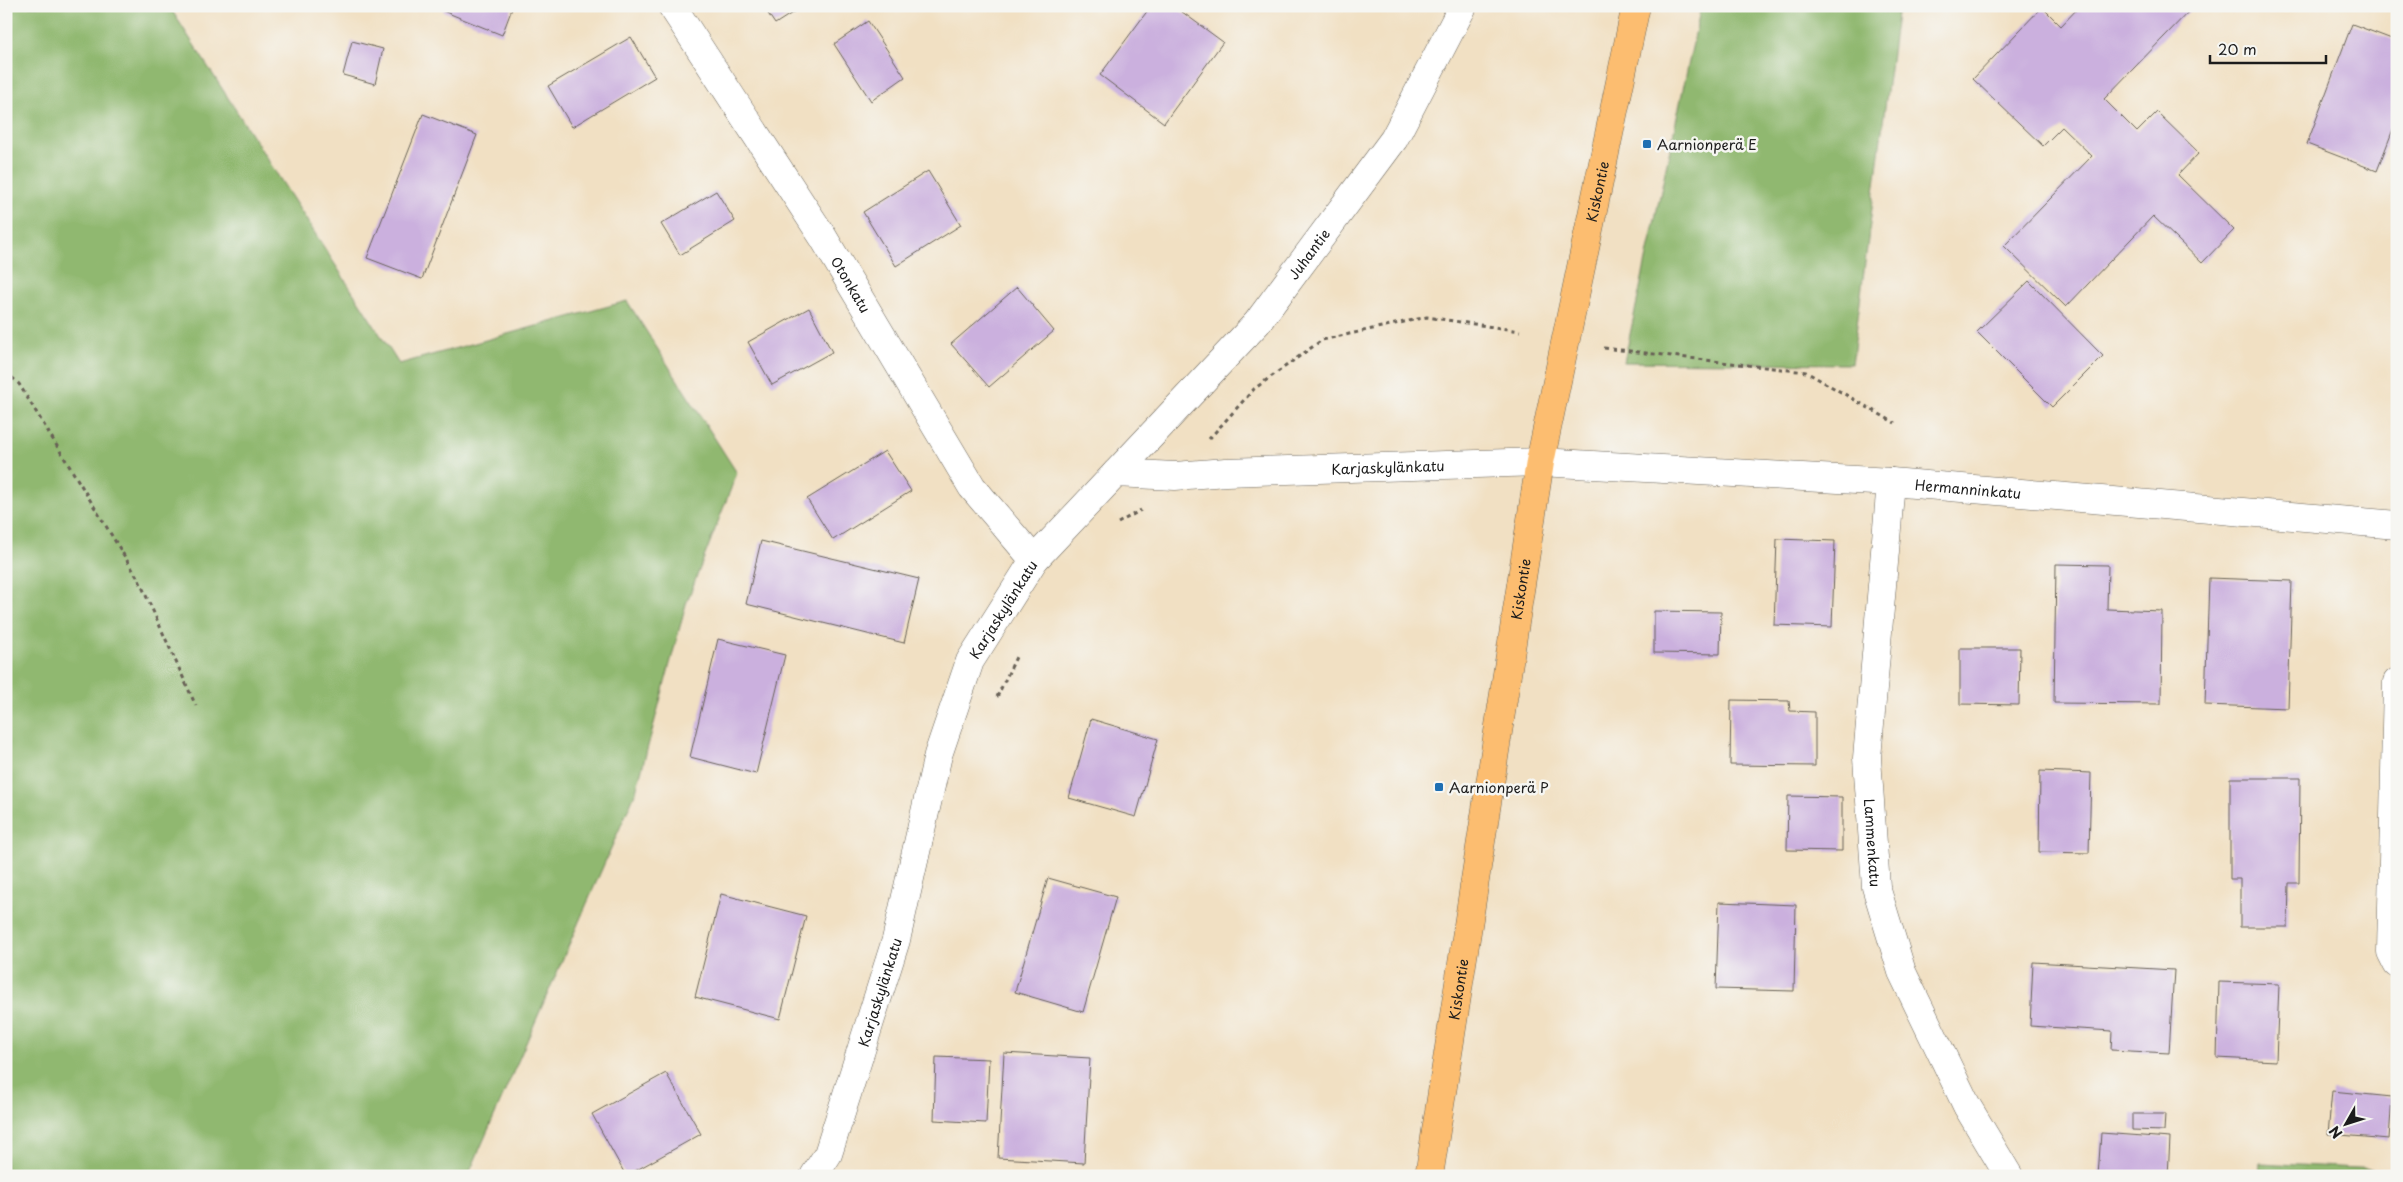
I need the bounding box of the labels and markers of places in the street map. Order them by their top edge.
place label: Aarnionperä E [1657,134,1757,155]
marker: Aarnionperä E [1641,138,1653,150]
place label: Aarnionperä P [1449,777,1549,798]
marker: Aarnionperä P [1433,781,1445,793]

